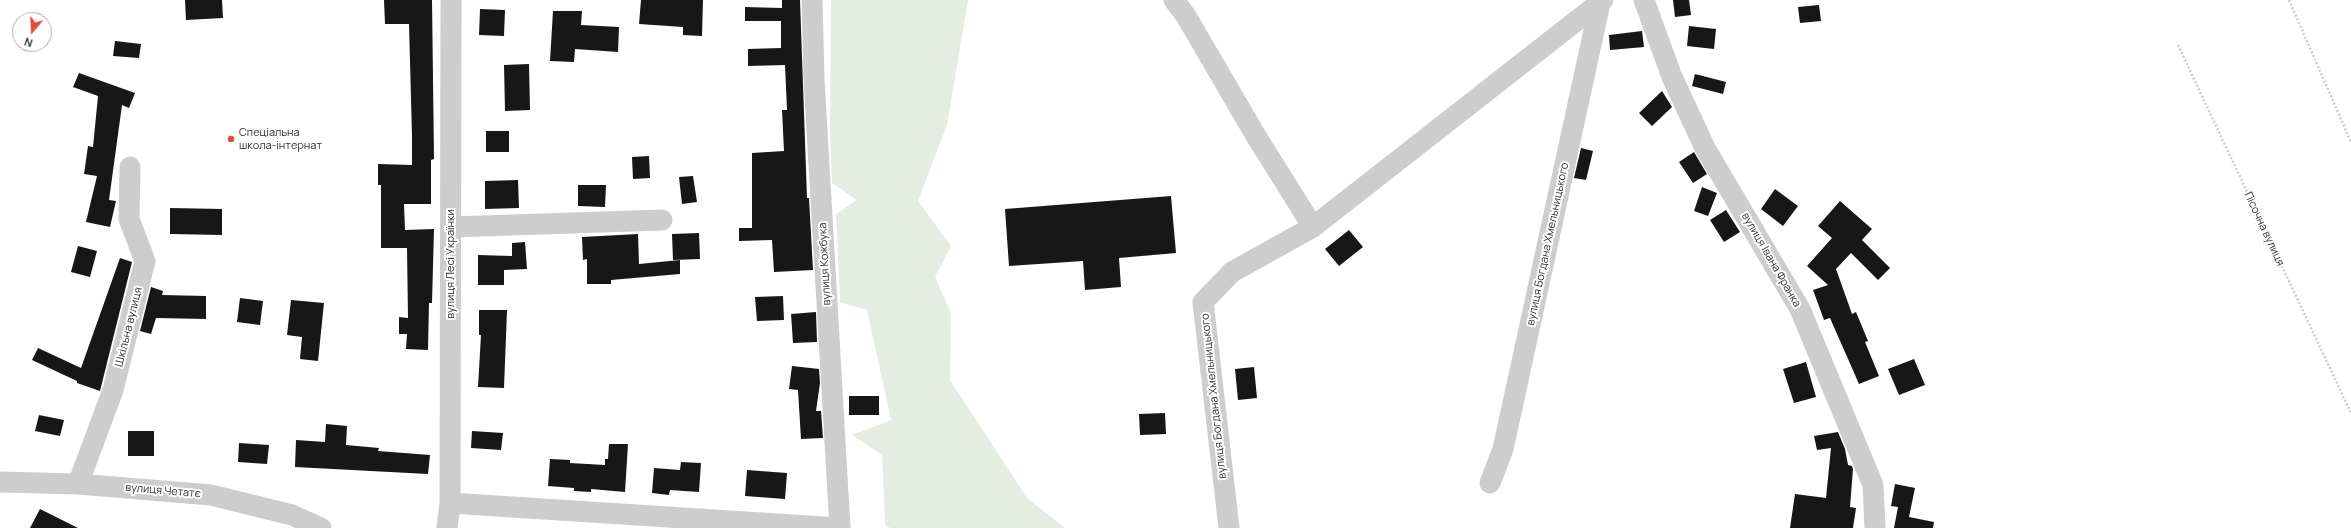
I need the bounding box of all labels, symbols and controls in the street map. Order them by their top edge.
north arrow [12,12,52,52]
text: N [22,34,34,51]
place label: Спеціальна школа-інтернат [239,126,322,152]
marker: Спеціальна школа-інтернат [226,134,236,144]
street label: вулиця Богдана Хмельницького [1524,161,1572,327]
street label: Пісочна вулиця [2241,190,2287,268]
street label: вулиця Лесі Українки [444,209,458,319]
street label: вулиця Івана Франка [1739,210,1803,310]
street label: вулиця Кожбука [816,222,834,306]
street label: Шкільна вулиця [113,286,145,368]
street label: вулиця Богдана Хмельницького [1199,313,1229,479]
street label: вулиця Четатє [125,481,201,501]

